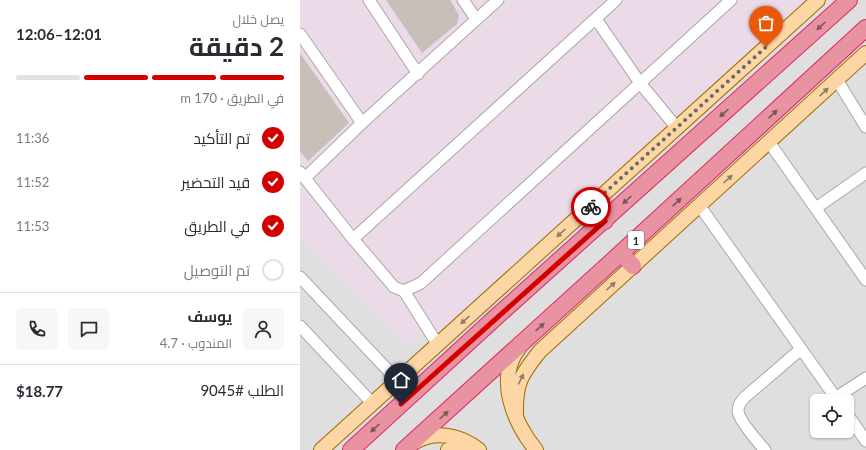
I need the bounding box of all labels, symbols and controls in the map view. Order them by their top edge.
pin [749,6,783,47]
text: يصل خلال [232,11,284,27]
icon: bag [755,12,777,34]
one-way arrow [815,22,826,31]
text: 12:01–12:06 [16,25,102,43]
text: 2 دقيقة [189,30,284,62]
one-way arrow [819,87,829,97]
text: في الطريق · 170 m [180,90,284,106]
one-way arrow [719,109,729,118]
one-way arrow [768,109,778,119]
icon: check [262,127,284,149]
text: تم التأكيد [193,129,250,147]
text: 11:36 [16,130,49,146]
icon: check [262,171,284,193]
text: قيد التحضير [181,173,250,191]
text: 11:52 [16,174,49,190]
one-way arrow [723,175,733,184]
courier [571,187,611,227]
icon: bike [580,196,602,218]
one-way arrow [622,196,633,205]
one-way arrow [672,197,682,207]
icon: check [262,215,284,237]
text: في الطريق [184,217,250,235]
text: 11:53 [16,218,49,234]
one-way arrow [556,228,566,237]
road number: 1 [628,231,644,249]
text: تم التوصيل [184,261,250,279]
one-way arrow [606,281,616,291]
text: يوسف [187,307,232,325]
button: phone [16,308,58,350]
button: chat [68,308,110,350]
button: person [242,308,284,350]
one-way arrow [460,315,470,325]
one-way arrow [535,322,545,332]
text: المندوب · 4.7 [160,335,232,351]
pin [384,363,418,404]
icon: home [390,369,412,391]
one-way arrow [518,373,524,384]
text: الطلب #9045 [200,381,284,399]
text: $18.77 [16,382,63,400]
map controls [810,394,854,438]
button: locate [810,394,854,438]
one-way arrow [438,410,449,419]
one-way arrow [370,423,380,433]

